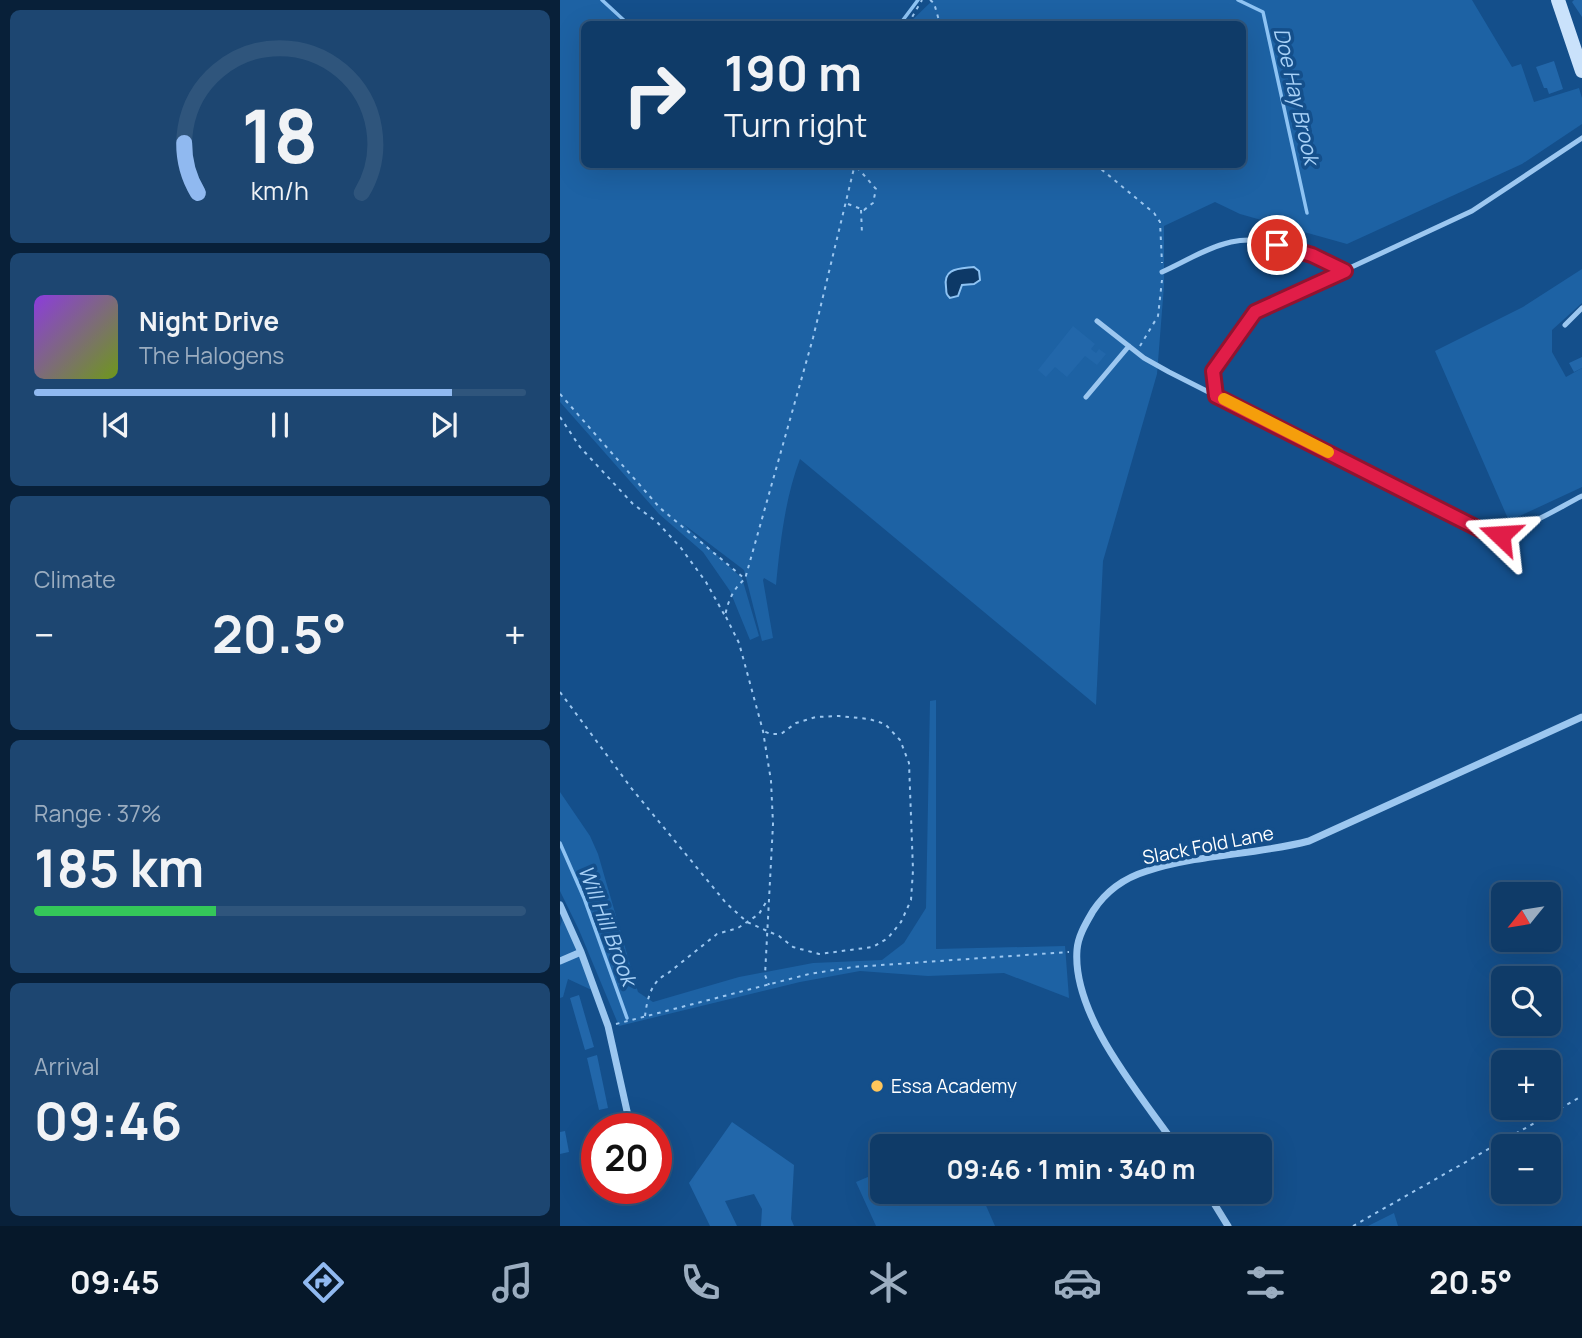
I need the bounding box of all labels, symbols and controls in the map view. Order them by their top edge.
water label: Doe Hay Brook [1268,25,1327,169]
text: 190 m [724,39,862,106]
icon: right [609,49,700,140]
text: 18 [242,85,318,185]
text: Turn right [724,103,867,147]
text: km/h [251,172,309,207]
pin [1247,215,1307,275]
icon: arrive [1258,226,1296,264]
text: Night Drive [139,303,279,339]
text: The Halogens [139,339,284,371]
icon: previous [97,406,135,444]
icon: pause [261,406,299,444]
icon: next [425,406,463,444]
position arrow [1463,498,1537,572]
text: Climate [34,563,116,595]
text: 20.5° [212,598,347,669]
text: − [34,608,55,660]
text: + [504,608,526,660]
text: Range · 37% [34,797,161,829]
street label: Slack Fold Lane [1140,820,1276,870]
text: 185 km [34,832,204,903]
water label: Will Hill Brook [572,861,645,992]
north arrow [1491,882,1561,952]
map controls [1491,882,1561,1204]
button: search [1491,966,1561,1036]
text: Arrival [34,1050,100,1082]
button: + [1491,1050,1561,1120]
place label: Essa Academy [891,1073,1017,1099]
marker: Essa Academy [869,1078,885,1094]
text: 09:46 [34,1085,182,1156]
speed limit sign: 20 [581,1113,672,1204]
button: − [1491,1134,1561,1204]
text: 09:46 · 1 min · 340 m [947,1151,1195,1187]
icon: directions [299,1258,348,1307]
icon: music [488,1258,537,1307]
icon: phone [676,1258,725,1307]
icon: climate [864,1258,913,1307]
icon: car [1053,1258,1102,1307]
icon: filters [1241,1258,1290,1307]
text: 09:45 [70,1260,160,1304]
text: 20.5° [1429,1260,1512,1304]

